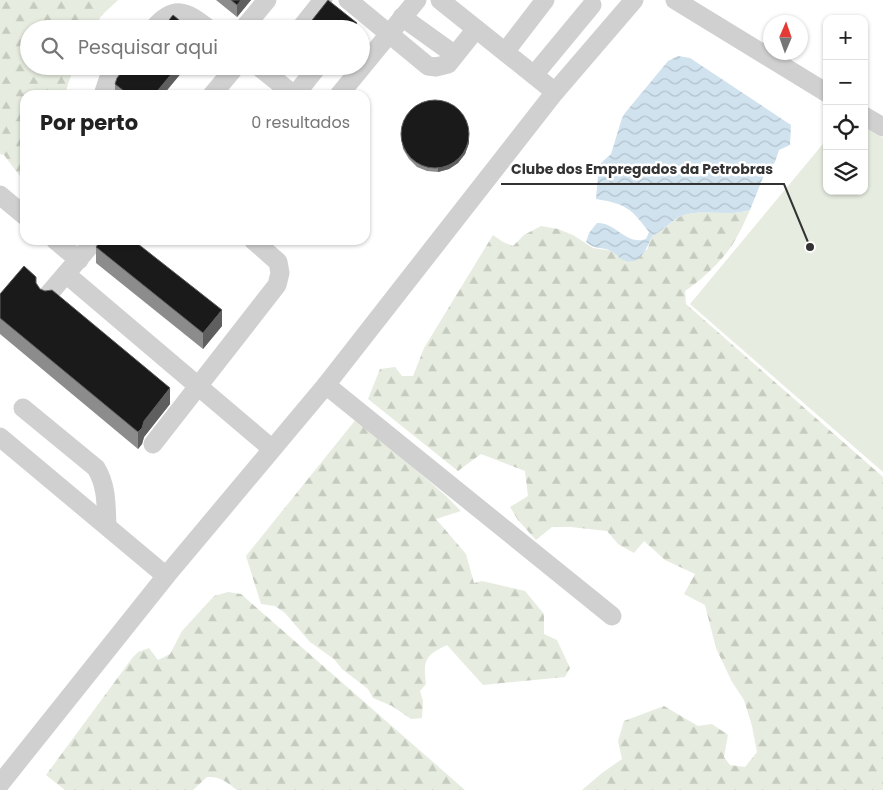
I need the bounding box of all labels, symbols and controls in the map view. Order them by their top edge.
north arrow [763,15,808,60]
map controls [823,15,868,195]
button: + [823,15,868,60]
search box [20,20,370,75]
icon: search [38,34,66,62]
text: Pesquisar aqui [78,34,218,61]
button: − [823,60,868,105]
button: locate [823,105,868,150]
text: Por perto [40,108,138,137]
text: 0 resultados [251,111,350,134]
button: layers [823,150,868,195]
callout: Clube dos Empregados da Petrobras [501,155,784,184]
text: Clube dos Empregados da Petrobras [511,159,773,179]

